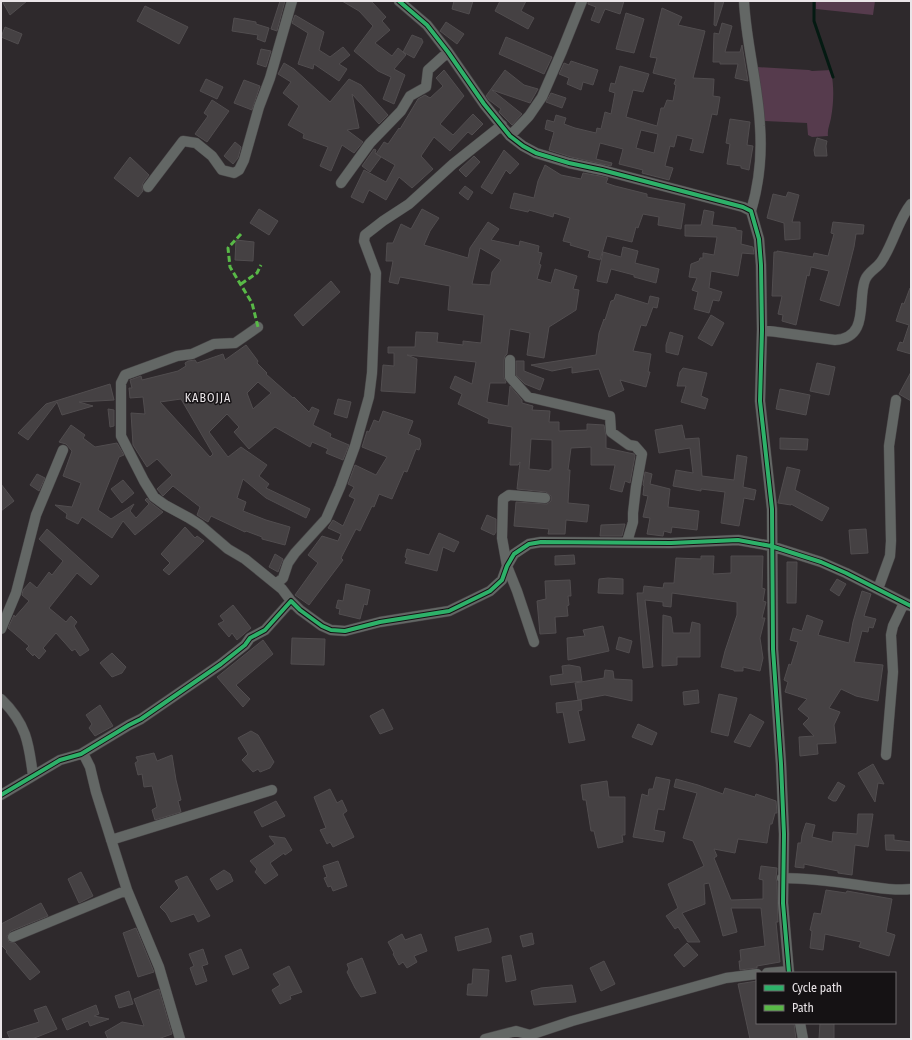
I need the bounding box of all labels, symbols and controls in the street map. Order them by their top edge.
district label: KABOJJA [185,391,231,405]
legend [756,972,896,1024]
text: Cycle path [792,981,842,995]
text: Path [792,1001,814,1015]

